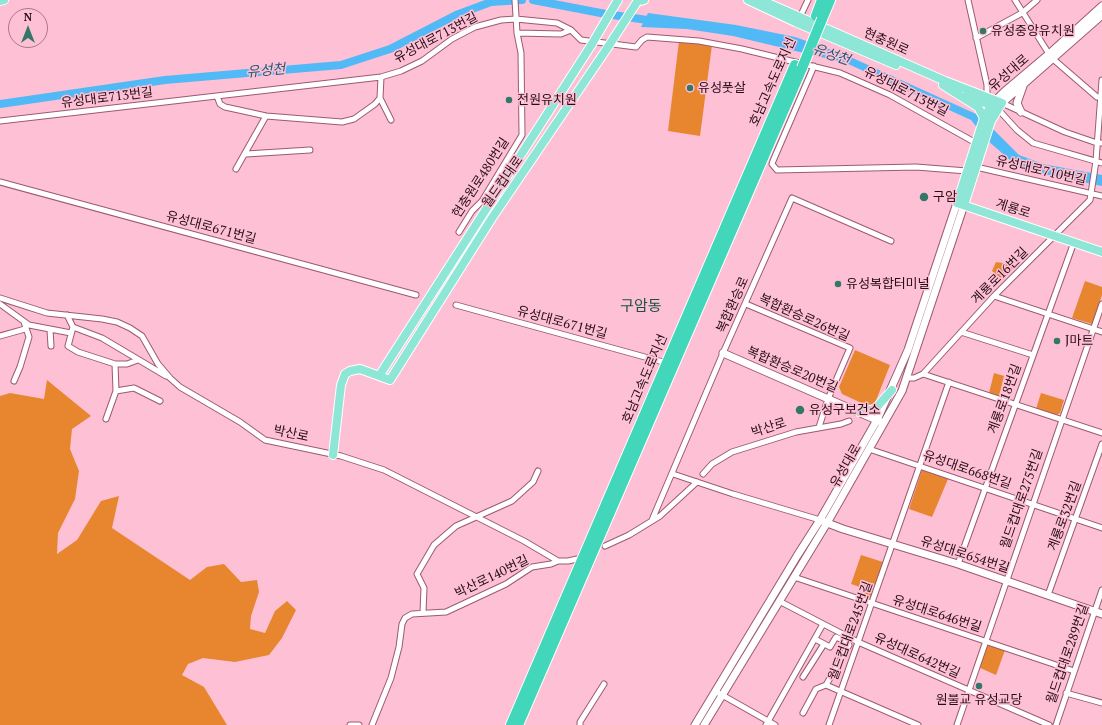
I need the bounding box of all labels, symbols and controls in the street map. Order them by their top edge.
north arrow [8,8,48,48]
street label: 유성대로713번길 [391,9,481,67]
text: N [24,10,32,24]
place label: 유성중앙유치원 [991,23,1075,39]
street label: 현충원로 [861,25,911,59]
marker: 유성중앙유치원 [978,26,988,36]
street label: 호남고속도로지선 [746,35,800,129]
water label: 유성천 [810,41,852,69]
street label: 유성대로 [986,51,1032,95]
water label: 유성천 [246,61,286,81]
street label: 유성대로713번길 [861,64,951,120]
place label: 유성풋살 [698,80,746,96]
marker: 유성풋살 [685,83,695,93]
street label: 유성대로713번길 [60,85,154,111]
place label: 전원유치원 [517,92,577,108]
marker: 전원유치원 [504,95,514,105]
street label: 현충원로480번길 [449,135,513,221]
street label: 월드컵대로 [479,153,527,211]
street label: 유성대로710번길 [994,153,1088,189]
place label: 구암 [933,189,957,205]
marker: 구암 [918,191,930,203]
street label: 계룡로 [994,196,1032,222]
street label: 유성대로671번길 [164,208,258,248]
street label: 계룡로16번길 [968,244,1032,308]
street label: 복합환승로 [714,275,752,335]
place label: 유성복합터미널 [846,276,930,292]
marker: 유성복합터미널 [833,279,843,289]
street label: 복합환승로26번길 [756,291,852,345]
district label: 구암동 [620,298,662,316]
street label: 유성대로671번길 [515,303,609,343]
street label: 호남고속도로지선 [619,332,671,426]
place label: J마트 [1065,333,1093,349]
marker: J마트 [1052,336,1062,346]
street label: 복합환승로20번길 [744,344,840,396]
street label: 계룡로18번길 [985,362,1025,436]
place label: 유성구보건소 [809,402,881,418]
marker: 유성구보건소 [794,404,806,416]
street label: 박산로 [750,415,788,441]
street label: 박산로 [272,423,310,445]
street label: 유성대로 [827,441,865,491]
street label: 월드컵대로275번길 [998,447,1046,551]
street label: 유성대로668번길 [921,448,1013,492]
street label: 계룡로32번길 [1045,479,1085,553]
street label: 유성대로654번길 [919,533,1011,577]
street label: 박산로140번길 [452,552,532,602]
street label: 월드컵대로245번길 [826,579,876,683]
street label: 유성대로646번길 [891,592,983,636]
street label: 월드컵대로289번길 [1044,602,1092,706]
street label: 유성대로642번길 [872,630,962,682]
marker: 원불교 유성교당 [974,681,984,691]
place label: 원불교 유성교당 [936,692,1022,708]

